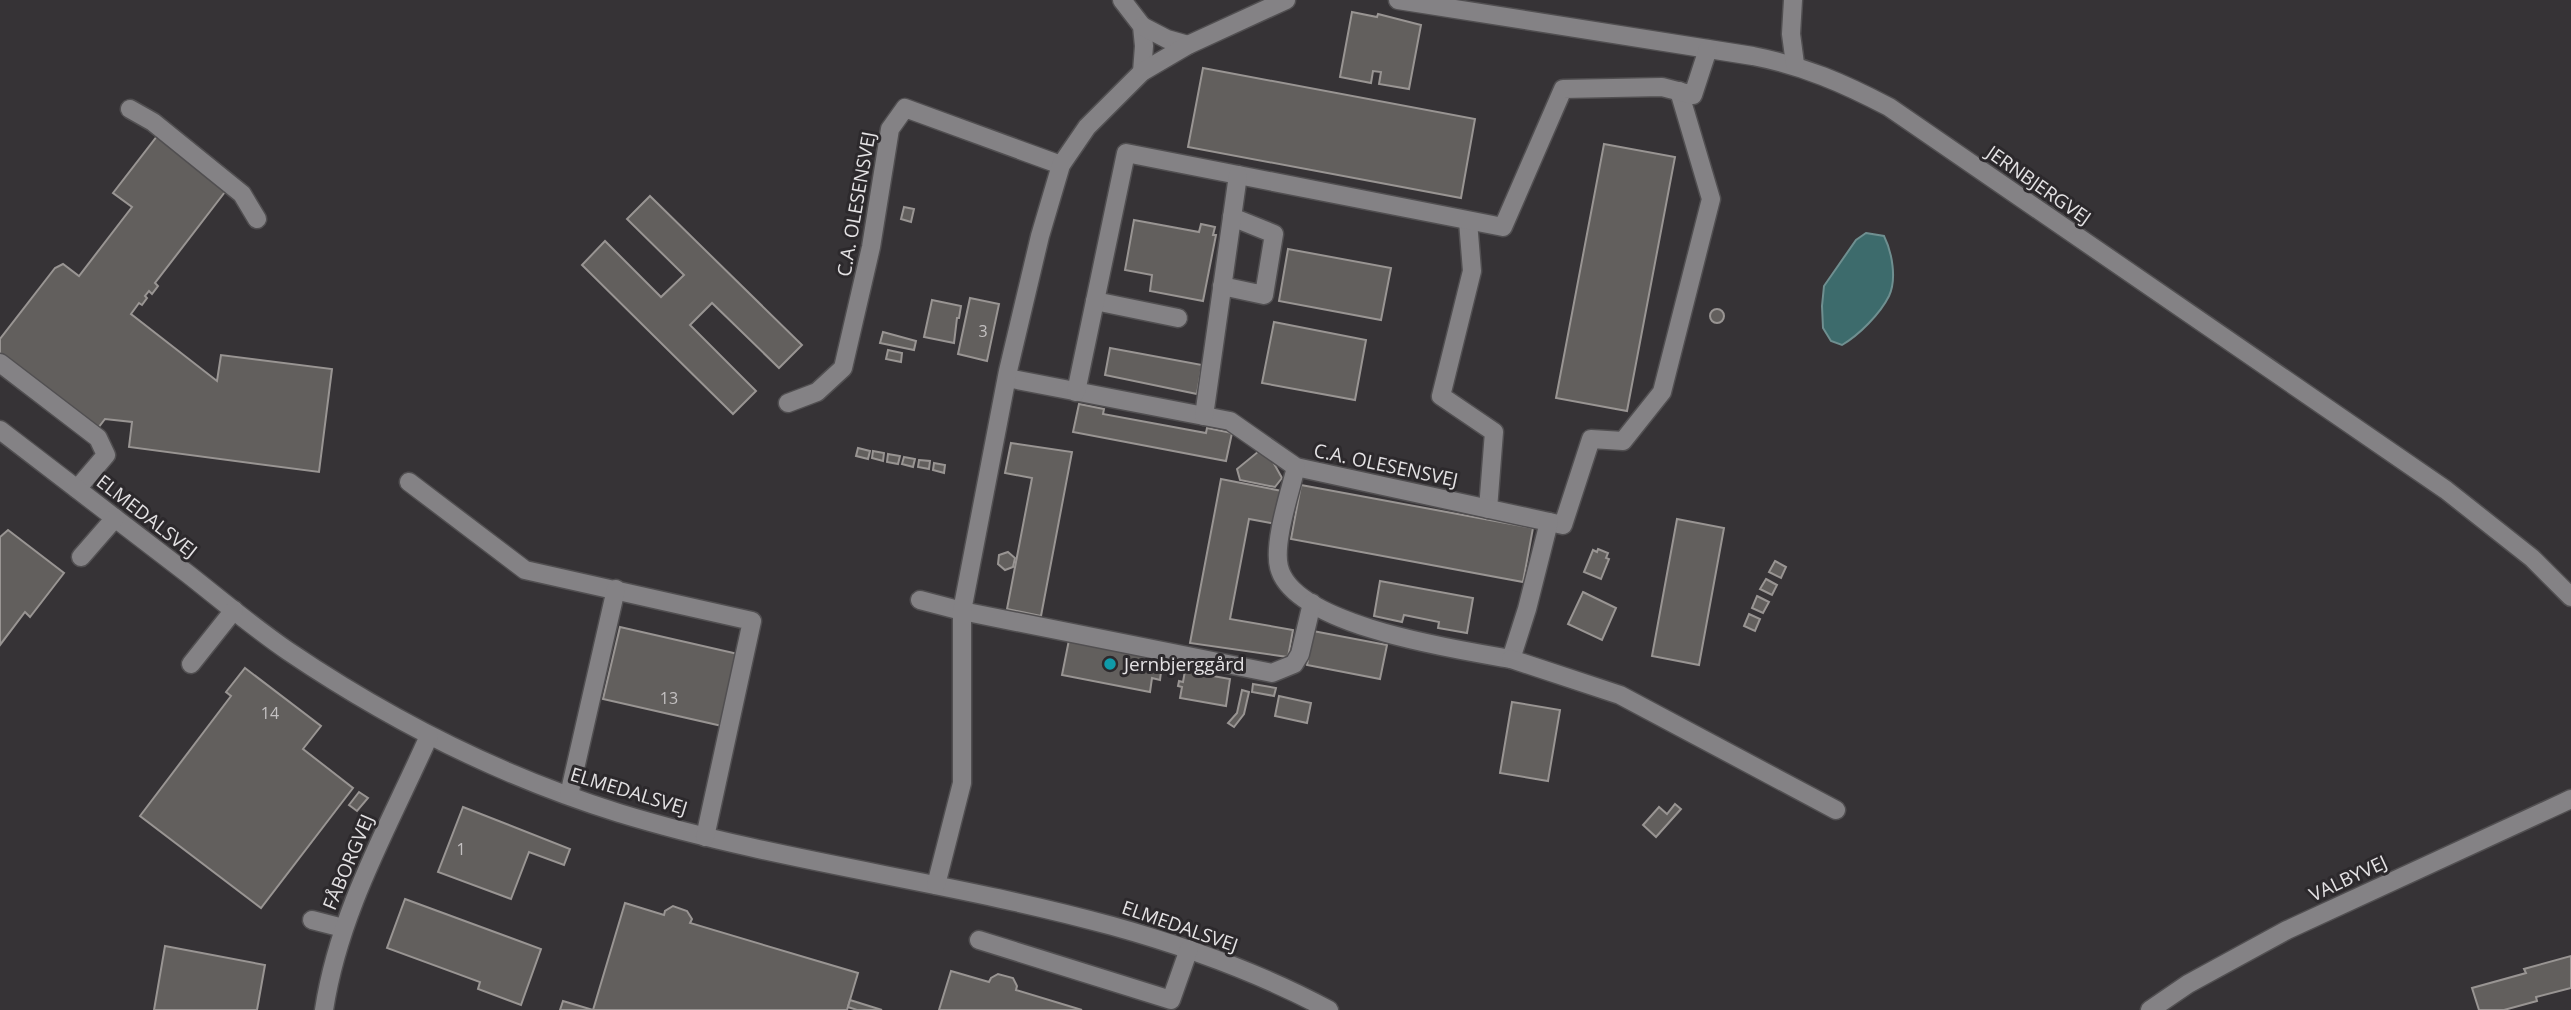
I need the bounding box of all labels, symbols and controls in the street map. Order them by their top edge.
street label: C.A. OLESENSVEJ [830,129,882,279]
street label: JERNBJERGVEJ [1980,138,2096,231]
house number: 3 [978,320,988,342]
street label: C.A. OLESENSVEJ [1311,437,1461,493]
street label: ELMEDALSVEJ [91,468,203,564]
place label: Jernbjerggård [1122,651,1245,677]
marker: Jernbjerggård [1102,656,1118,672]
house number: 13 [660,687,678,709]
house number: 14 [261,702,279,724]
street label: ELMEDALSVEJ [567,761,691,821]
street label: FÅBORGVEJ [316,810,380,914]
house number: 1 [456,838,466,860]
street label: VALBYVEJ [2305,849,2391,907]
street label: ELMEDALSVEJ [1118,894,1242,958]

